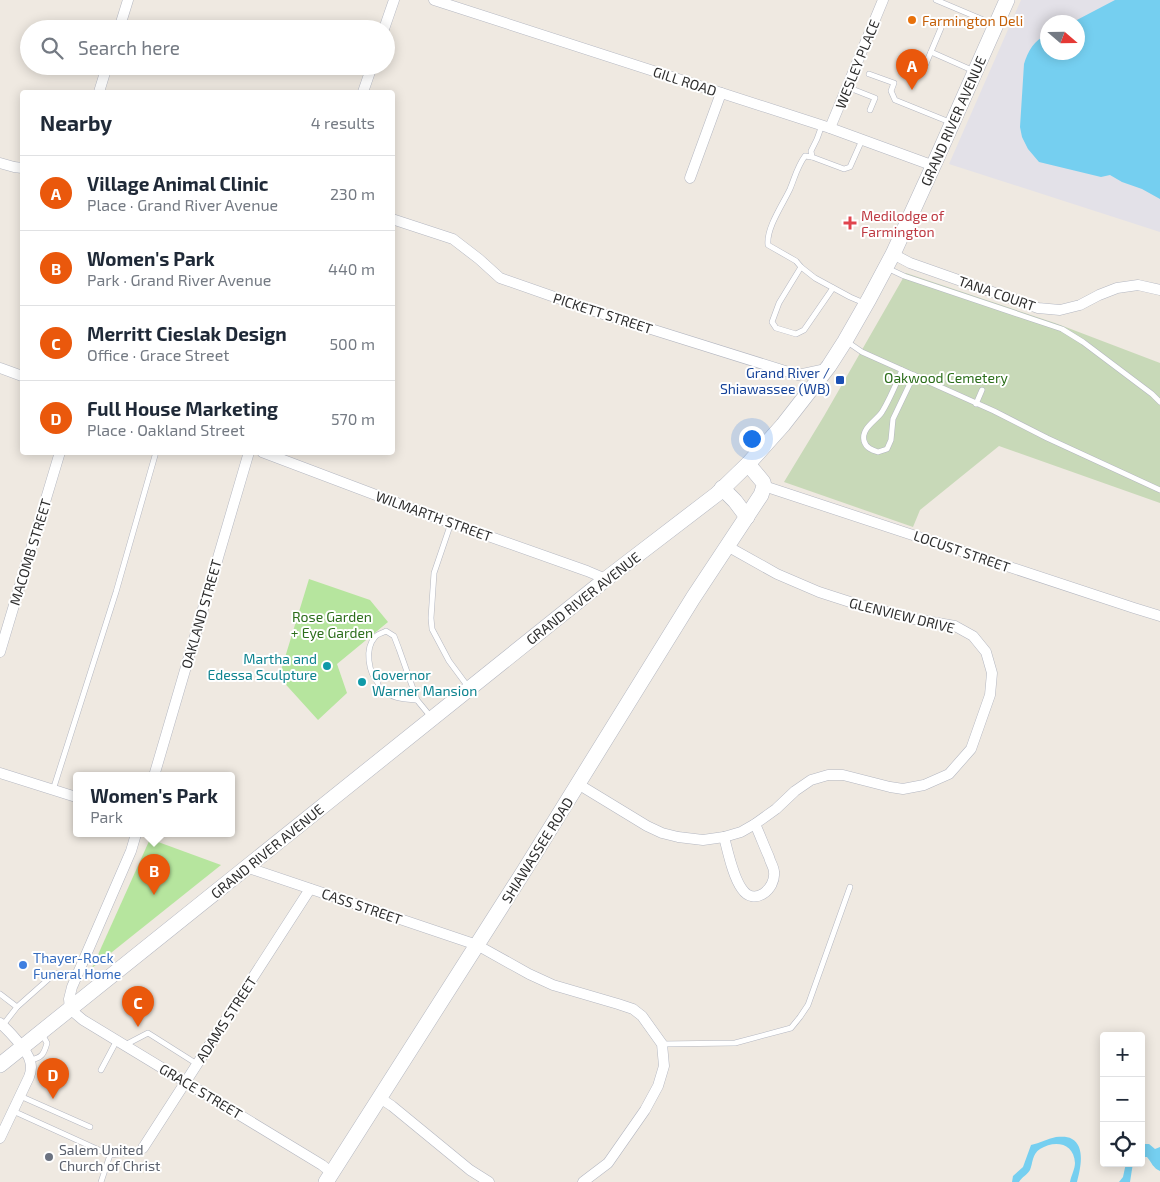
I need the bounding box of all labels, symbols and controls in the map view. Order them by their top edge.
place label: Farmington Deli [922,12,1023,29]
marker: Farmington Deli [906,14,918,26]
north arrow [1040,15,1085,60]
street label: WESLEY PLACE [831,17,883,111]
search box [20,20,395,75]
icon: search [38,34,66,62]
text: Search here [78,36,180,59]
pin: A [896,49,928,90]
street label: GRAND RIVER AVENUE [917,53,989,188]
street label: GILL ROAD [651,63,719,99]
text: Nearby [40,110,112,135]
text: 4 results [311,113,375,132]
text: Village Animal Clinic [87,172,269,195]
text: A [51,184,61,203]
text: 230 m [330,184,375,203]
text: Place · Grand River Avenue [87,195,278,214]
place label: Medilodge of Farmington [861,207,945,240]
marker: Medilodge of Farmington [843,216,857,230]
text: Women's Park [87,247,215,270]
text: B [51,259,61,278]
text: 440 m [328,259,375,278]
text: Park · Grand River Avenue [87,270,271,289]
street label: TANA COURT [956,272,1038,314]
street label: PICKETT STREET [551,289,655,337]
text: Merritt Cieslak Design [87,322,287,345]
text: C [51,334,61,353]
text: 500 m [330,334,375,353]
text: Office · Grace Street [87,345,229,364]
place label: Grand River / Shiawassee (WB) [720,364,830,397]
park label: Oakwood Cemetery [884,369,1009,386]
marker: Grand River / Shiawassee (WB) [834,374,846,386]
text: Full House Marketing [87,397,278,420]
text: D [51,409,61,428]
text: 570 m [331,409,375,428]
text: Place · Oakland Street [87,420,245,439]
your location [739,426,765,452]
street label: WILMARTH STREET [373,487,495,545]
street label: MACOMB STREET [6,497,54,607]
street label: LOCUST STREET [912,527,1012,575]
street label: GRAND RIVER AVENUE [523,548,644,648]
street label: OAKLAND STREET [177,557,225,671]
street label: GLENVIEW DRIVE [848,594,957,636]
park label: Rose Garden + Eye Garden [291,608,373,641]
place label: Martha and Edessa Sculpture [207,650,317,683]
marker: Martha and Edessa Sculpture [321,660,333,672]
place label: Governor Warner Mansion [372,666,477,699]
marker: Governor Warner Mansion [356,676,368,688]
popup [73,772,235,837]
text: Women's Park [90,784,218,807]
street label: SHIAWASSEE ROAD [498,794,576,906]
street label: GRAND RIVER AVENUE [207,800,327,902]
text: Park [90,807,123,826]
pin: B [138,854,170,895]
street label: CASS STREET [320,884,404,928]
place label: Thayer-Rock Funeral Home [33,949,121,982]
marker: Thayer-Rock Funeral Home [17,959,29,971]
street label: ADAMS STREET [192,973,260,1065]
pin: C [122,986,154,1027]
map controls [1100,1032,1145,1167]
button: + [1100,1032,1145,1077]
pin: D [37,1058,69,1099]
street label: GRACE STREET [157,1060,245,1122]
button: − [1100,1077,1145,1122]
button: locate [1100,1122,1145,1167]
place label: Salem United Church of Christ [59,1141,160,1174]
marker: Salem United Church of Christ [43,1151,55,1163]

